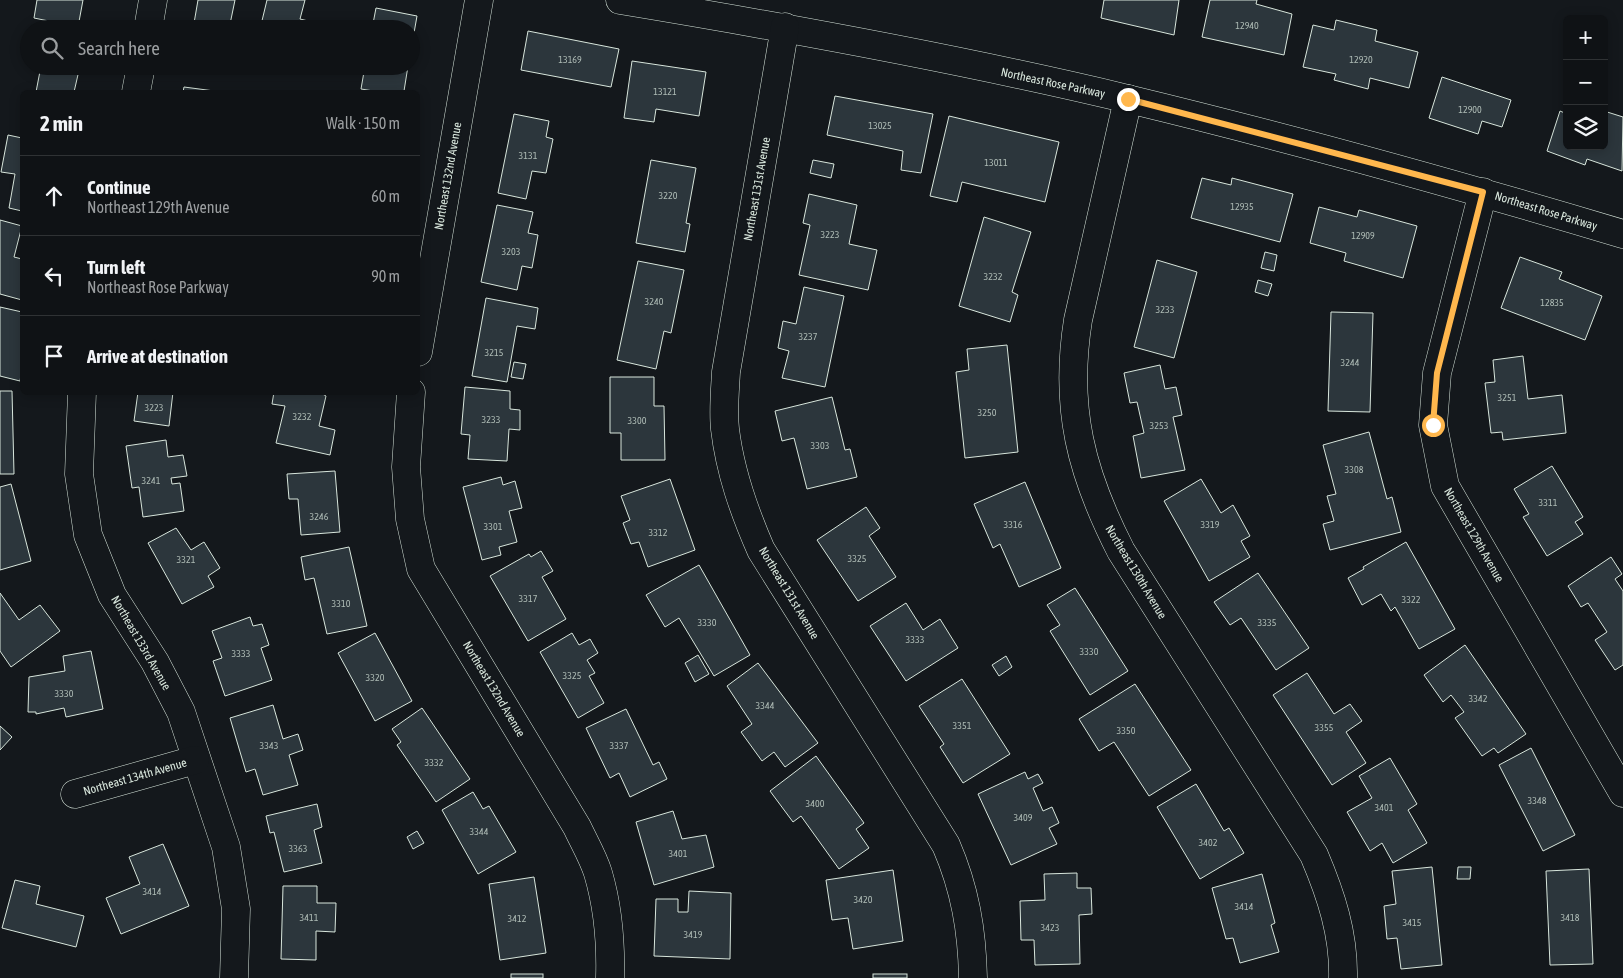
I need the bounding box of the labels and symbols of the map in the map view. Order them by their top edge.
house number: 12940 [1235,20,1259,31]
house number: 13169 [558,54,582,65]
house number: 12920 [1349,54,1373,65]
street label: Northeast Rose Parkway [1000,65,1107,101]
house number: 13121 [653,86,677,97]
route end [1117,88,1140,111]
house number: 12900 [1458,104,1482,115]
house number: 13025 [868,120,892,131]
street label: Northeast 132nd Avenue [432,121,464,231]
street label: Northeast 131st Avenue [741,136,773,242]
house number: 3131 [519,150,538,161]
house number: 13011 [984,157,1008,168]
street label: Northeast Rose Parkway [1493,189,1599,233]
house number: 3220 [659,190,678,201]
house number: 12935 [1230,201,1254,212]
house number: 3223 [821,229,840,240]
house number: 12909 [1351,230,1375,241]
house number: 3203 [502,246,521,257]
house number: 3232 [984,271,1003,282]
house number: 3240 [645,296,664,307]
house number: 12835 [1540,297,1564,308]
house number: 3233 [1156,304,1175,315]
house number: 3237 [799,331,818,342]
house number: 3215 [485,347,504,358]
house number: 3244 [1341,357,1360,368]
house number: 3251 [1498,392,1517,403]
house number: 3223 [145,402,164,413]
house number: 3250 [978,407,997,418]
house number: 3232 [293,411,312,422]
house number: 3233 [482,414,501,425]
route start [1422,414,1445,437]
house number: 3300 [628,415,647,426]
house number: 3253 [1150,420,1169,431]
house number: 3303 [811,440,830,451]
house number: 3308 [1345,464,1364,475]
house number: 3241 [142,475,161,486]
street label: Northeast 129th Avenue [1441,485,1507,585]
house number: 3311 [1539,497,1558,508]
house number: 3246 [310,511,329,522]
house number: 3316 [1004,519,1023,530]
house number: 3319 [1201,519,1220,530]
house number: 3301 [484,521,503,532]
street label: Northeast 130th Avenue [1102,523,1170,621]
house number: 3312 [649,527,668,538]
street label: Northeast 131st Avenue [756,544,822,642]
house number: 3325 [848,553,867,564]
house number: 3321 [177,554,196,565]
street label: Northeast 133rd Avenue [108,593,174,693]
house number: 3317 [519,593,538,604]
house number: 3322 [1402,594,1421,605]
house number: 3310 [332,598,351,609]
house number: 3330 [698,617,717,628]
house number: 3335 [1258,617,1277,628]
house number: 3333 [906,634,925,645]
street label: Northeast 132nd Avenue [460,639,528,739]
house number: 3330 [1080,646,1099,657]
house number: 3333 [232,648,251,659]
house number: 3325 [563,670,582,681]
house number: 3320 [366,672,385,683]
house number: 3330 [55,688,74,699]
house number: 3342 [1469,693,1488,704]
house number: 3344 [756,700,775,711]
house number: 3351 [953,720,972,731]
house number: 3355 [1315,722,1334,733]
house number: 3350 [1117,725,1136,736]
house number: 3343 [260,740,279,751]
house number: 3337 [610,740,629,751]
street label: Northeast 134th Avenue [82,756,188,798]
house number: 3332 [425,757,444,768]
house number: 3348 [1528,795,1547,806]
house number: 3400 [806,798,825,809]
house number: 3401 [1375,802,1394,813]
house number: 3409 [1014,812,1033,823]
house number: 3344 [470,826,489,837]
house number: 3402 [1199,837,1218,848]
house number: 3363 [289,843,308,854]
house number: 3401 [669,848,688,859]
house number: 3414 [143,886,162,897]
house number: 3420 [854,894,873,905]
house number: 3414 [1235,901,1254,912]
house number: 3411 [300,912,319,923]
house number: 3418 [1561,912,1580,923]
house number: 3412 [508,913,527,924]
house number: 3415 [1403,917,1422,928]
house number: 3423 [1041,922,1060,933]
house number: 3419 [684,929,703,940]

